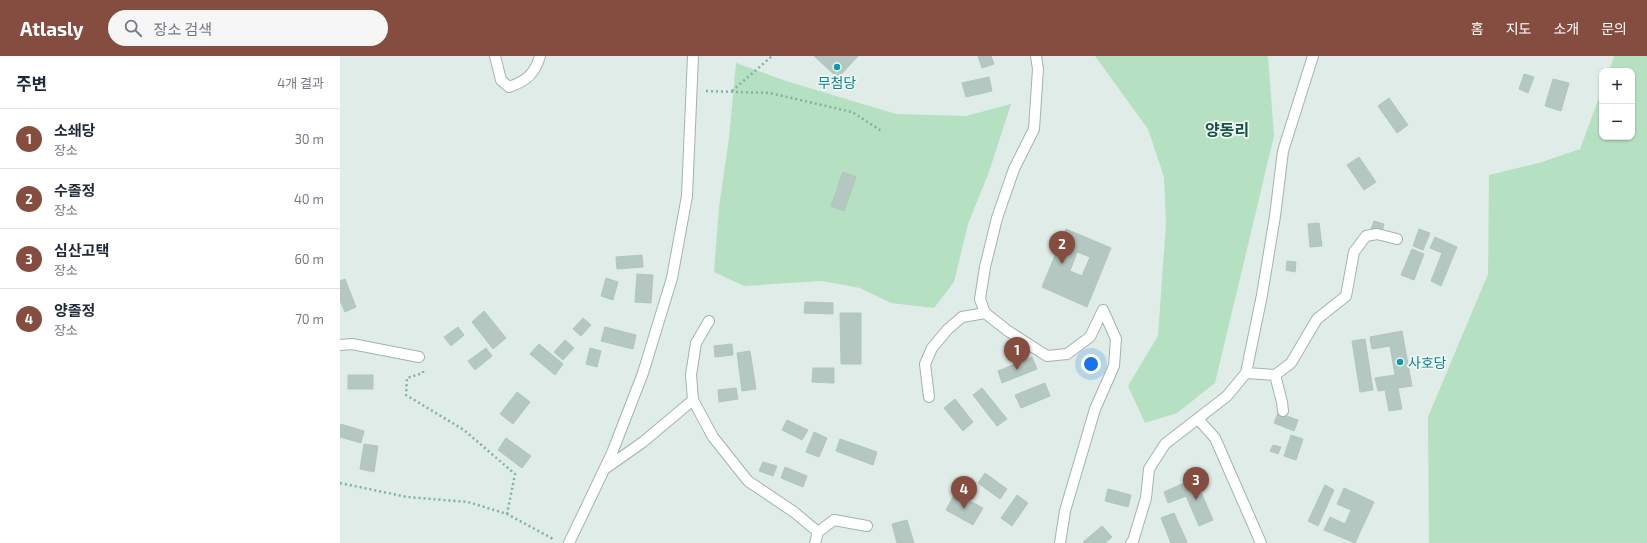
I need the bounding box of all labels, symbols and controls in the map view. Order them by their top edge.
search box [108,10,388,46]
text: Atlasly [20,17,84,40]
icon: search [122,17,144,39]
text: 장소 검색 [154,20,212,38]
text: 홈 [1471,20,1484,37]
text: 지도 [1506,20,1531,37]
text: 소개 [1553,20,1579,37]
text: 문의 [1601,20,1627,37]
marker: 무첨당 [832,62,842,72]
map controls [1599,68,1635,140]
button: + [1599,68,1635,104]
text: 주변 [16,73,47,93]
place label: 무첨당 [818,74,856,91]
text: 4개 결과 [277,75,324,91]
button: − [1599,104,1635,140]
district label: 양동리 [1205,120,1249,139]
text: 소쇄당 [54,121,95,139]
text: 1 [26,131,32,147]
text: 30 m [295,131,324,147]
text: 장소 [54,142,78,158]
text: 수졸정 [54,181,95,199]
text: 2 [25,191,33,207]
text: 40 m [294,191,324,207]
text: 장소 [54,202,78,218]
pin: 2 [1049,231,1075,264]
text: 심산고택 [54,241,109,259]
text: 3 [25,251,33,267]
text: 60 m [294,251,324,267]
text: 장소 [54,262,78,278]
text: 양졸정 [54,301,95,319]
text: 4 [25,311,33,327]
text: 70 m [295,311,324,327]
text: 장소 [54,322,78,338]
pin: 1 [1004,337,1030,370]
your location [1081,354,1101,374]
place label: 사호당 [1408,354,1447,371]
marker: 사호당 [1395,357,1405,367]
pin: 3 [1183,467,1209,500]
pin: 4 [951,476,977,509]

